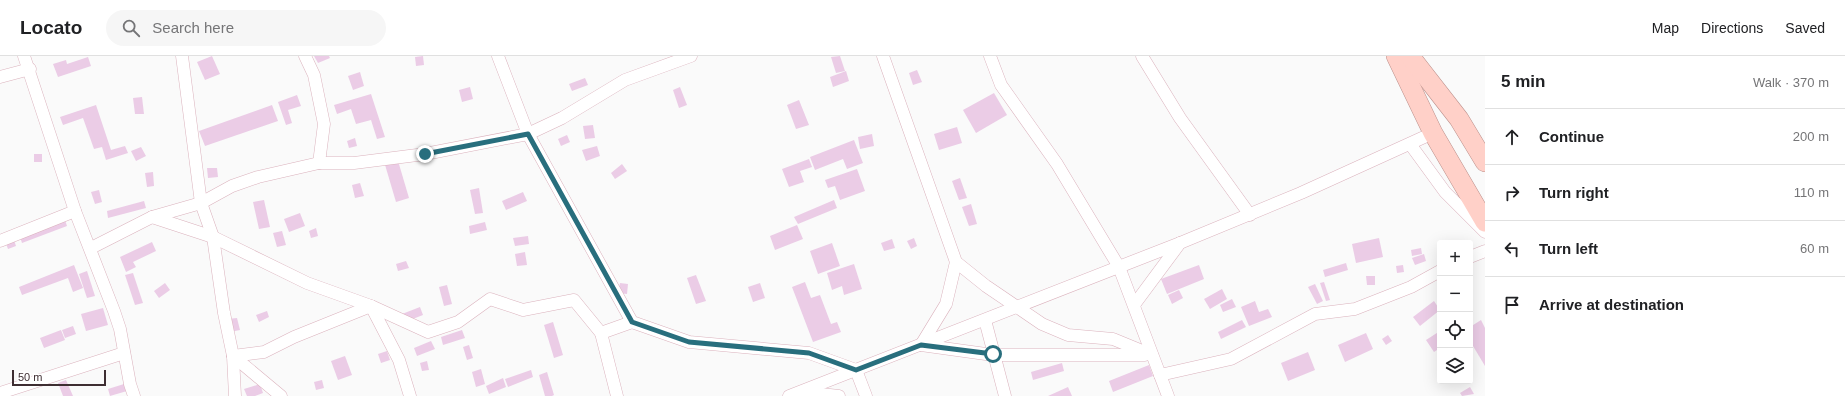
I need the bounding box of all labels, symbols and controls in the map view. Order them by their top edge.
search box [106,10,386,46]
text: Locato [20,17,82,38]
icon: search [120,17,142,39]
text: Search here [152,19,234,36]
text: Map [1652,20,1679,36]
text: Directions [1701,20,1763,36]
text: Saved [1785,20,1825,36]
text: 5 min [1501,72,1545,91]
text: Walk · 370 m [1753,75,1829,90]
icon: ahead [1501,126,1523,148]
text: Continue [1539,128,1604,145]
text: 200 m [1793,129,1829,144]
route end [416,145,434,163]
icon: right [1501,182,1523,204]
text: Turn right [1539,184,1609,201]
text: 110 m [1794,185,1829,200]
icon: left [1501,238,1523,260]
map controls [1437,240,1473,384]
button: + [1437,240,1473,276]
text: Turn left [1539,240,1598,257]
text: 60 m [1800,241,1829,256]
button: − [1437,276,1473,312]
icon: arrive [1501,294,1523,316]
text: Arrive at destination [1539,296,1684,313]
button: locate [1437,312,1473,348]
route start [984,345,1002,363]
button: layers [1437,348,1473,384]
scale bar [12,368,106,387]
text: 50 m [18,371,42,383]

